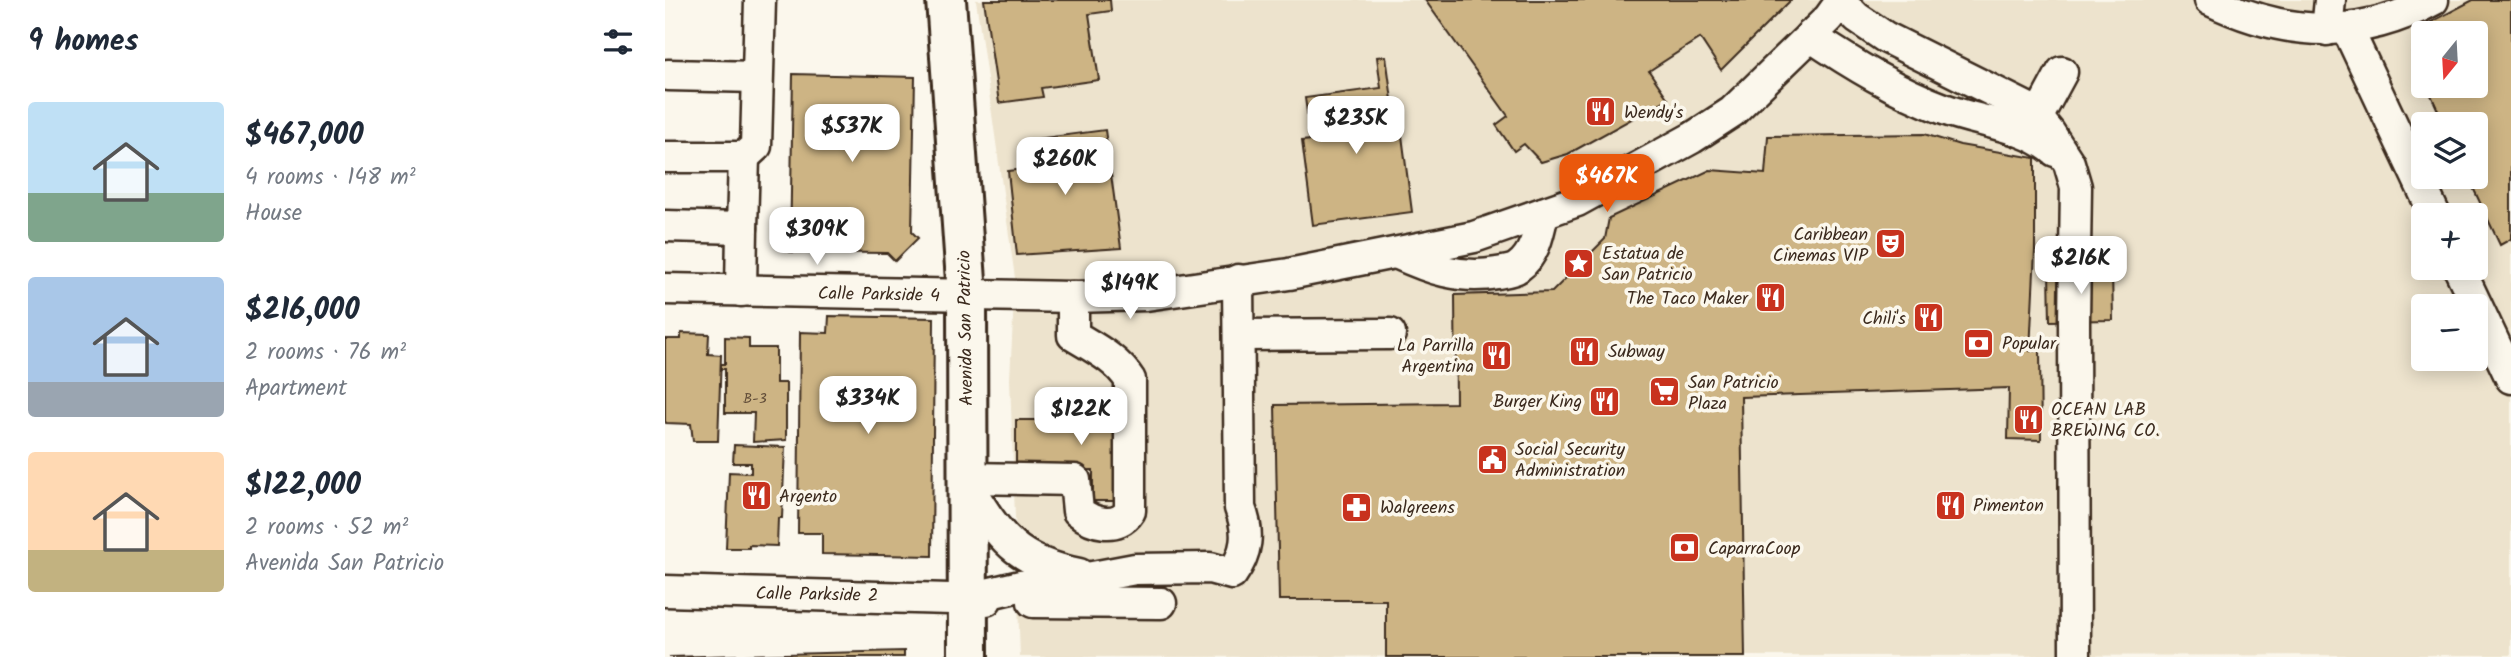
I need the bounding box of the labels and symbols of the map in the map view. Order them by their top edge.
north arrow [2411,21,2489,98]
restaurant icon: Wendy's [1584,95,1618,129]
pin: $235K [1307,96,1405,156]
place label: Wendy's [1624,99,1684,128]
pin: $537K [803,104,901,164]
pin: $260K [1016,138,1114,197]
pin: $467K [1558,154,1656,214]
pin: $309K [768,208,866,267]
place label: Caribbean Cinemas VIP [1773,221,1869,271]
theatre icon: Caribbean Cinemas VIP [1874,227,1908,261]
pin: $216K [2032,236,2130,296]
place label: Estatua de San Patricio [1602,240,1693,290]
place icon: Estatua de San Patricio [1562,246,1596,280]
street label: Avenida San Patricio [951,250,982,406]
pin: $149K [1081,262,1179,321]
street label: Calle Parkside 4 [818,280,940,311]
restaurant icon: The Taco Maker [1754,281,1788,315]
place label: The Taco Maker [1627,285,1749,314]
restaurant icon: Chili's [1912,301,1946,335]
place label: Chili's [1862,305,1906,334]
bank icon: Popular [1962,326,1996,360]
place label: Popular [2002,330,2057,359]
place label: La Parrilla Argentina [1397,332,1474,382]
restaurant icon: Subway [1568,334,1602,368]
restaurant icon: La Parrilla Argentina [1480,338,1514,372]
place label: Subway [1608,338,1665,367]
place label: San Patricio Plaza [1688,369,1779,419]
supermarket icon: San Patricio Plaza [1648,375,1682,409]
pin: $334K [819,376,917,436]
restaurant icon: Burger King [1588,384,1622,418]
house number: B-3 [743,388,767,410]
pin: $122K [1032,388,1130,447]
place label: Burger King [1493,388,1582,417]
place label: OCEAN LAB BREWING CO. [2051,396,2160,446]
restaurant icon: OCEAN LAB BREWING CO. [2011,402,2045,436]
place label: Social Security Administration [1515,436,1626,486]
public building icon: Social Security Administration [1475,442,1509,476]
restaurant icon: Argento [739,479,773,513]
place label: Argento [779,483,837,512]
restaurant icon: Pimenton [1933,488,1967,522]
pharmacy icon: Walgreens [1340,490,1374,524]
place label: Pimenton [1973,492,2044,521]
place label: Walgreens [1380,494,1455,523]
bank icon: CaparraCoop [1668,531,1702,565]
place label: CaparraCoop [1708,535,1801,564]
street label: Calle Parkside 2 [755,580,879,611]

